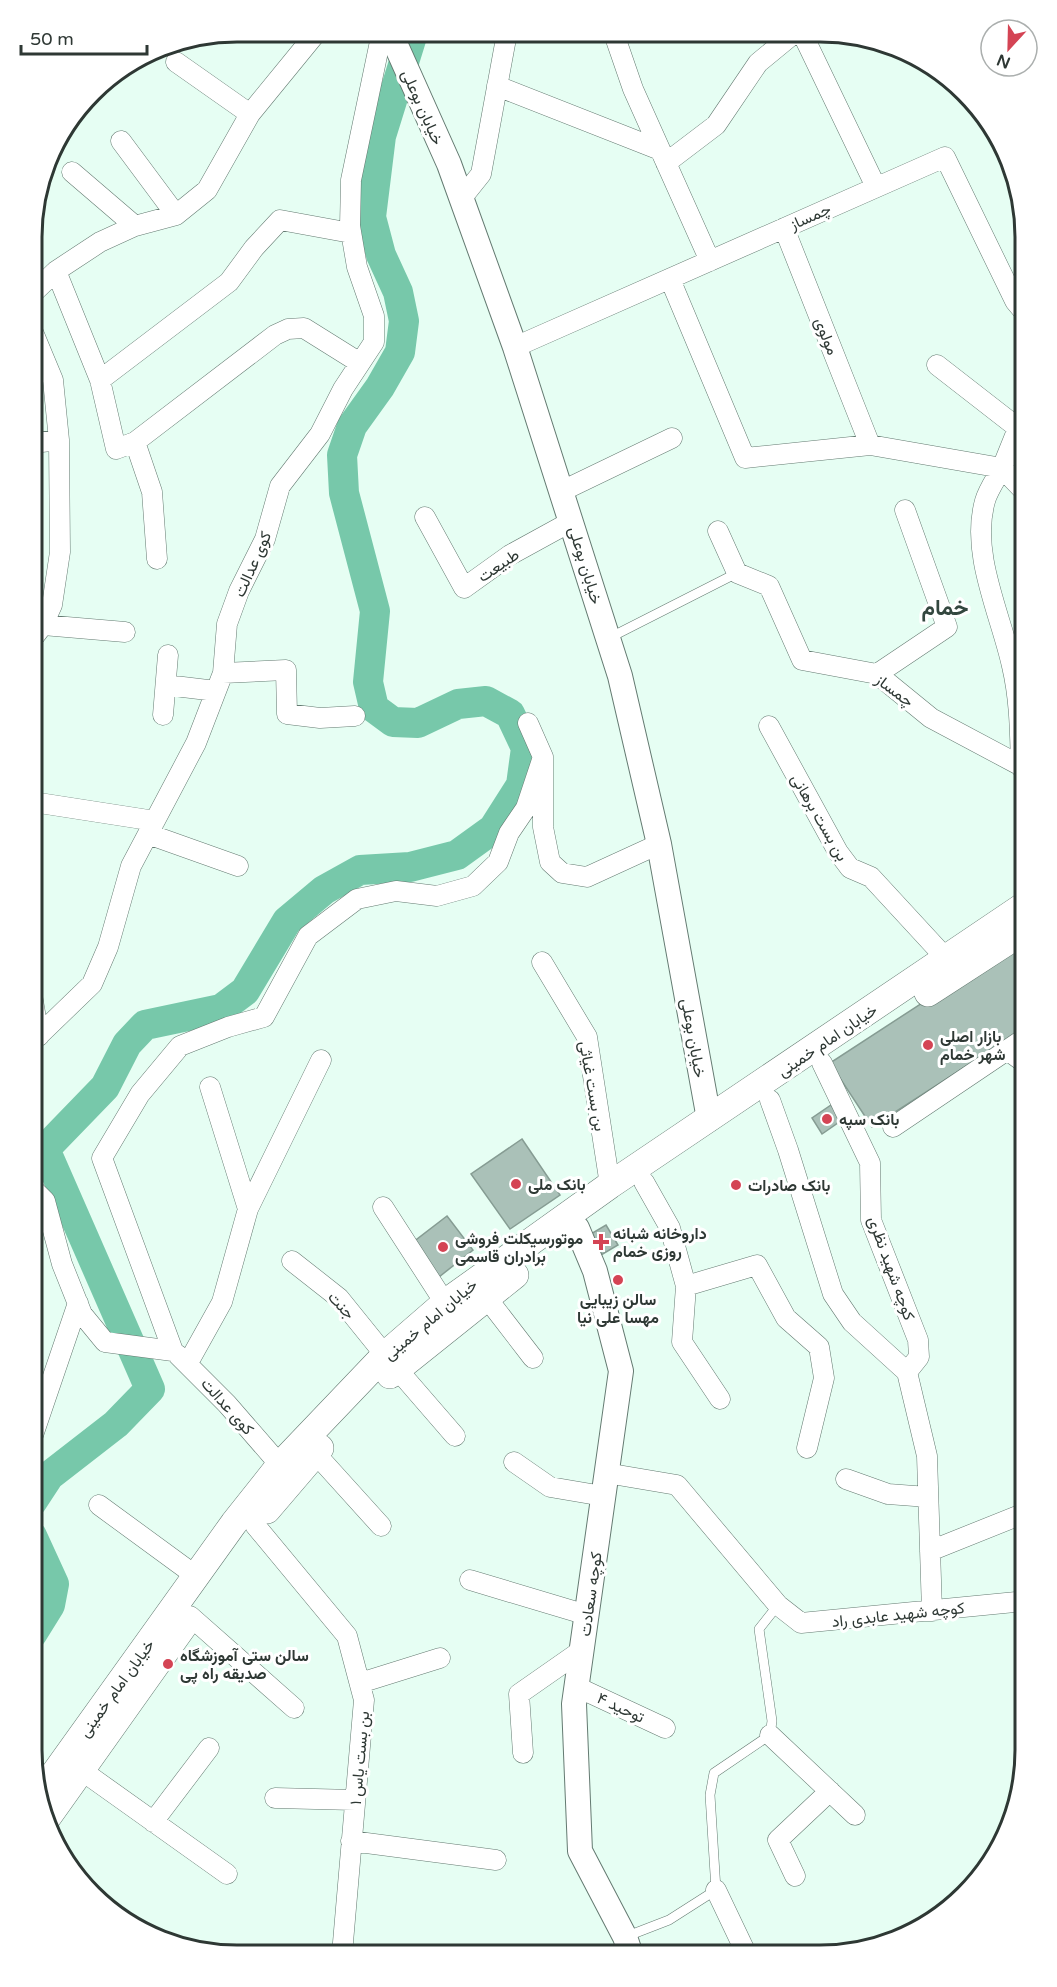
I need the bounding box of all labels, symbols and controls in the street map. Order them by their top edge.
scale bar [21,18,147,56]
north arrow [979,18,1039,78]
text: 50 m [30,28,74,50]
text: N [994,49,1013,73]
street label: خیابان بوعلی [397,67,448,148]
street label: چمساز [786,199,835,236]
street label: مولوی [810,315,843,358]
street label: خیابان بوعلی [564,524,606,607]
street label: کوی عدالت [230,528,276,600]
street label: طبيعت [474,545,523,587]
district label: خمام [921,595,969,622]
street label: چمساز [870,669,918,713]
street label: بن بست برهانی [786,770,852,865]
street label: خیابان بوعلی [676,997,710,1080]
street label: خیابان امام خمینی [774,1000,882,1082]
place label: بازار اصلی شهر خمام [940,1027,1006,1065]
marker: بازار اصلی شهر خمام [921,1038,935,1052]
street label: بن بست غیاثی [574,1039,610,1133]
place label: بانک سپه [839,1110,900,1131]
marker: بانک سپه [820,1112,834,1126]
place label: بانک ملی [528,1175,586,1195]
place label: بانک صادرات [748,1176,831,1196]
marker: بانک ملی [509,1177,523,1191]
marker: بانک صادرات [729,1178,743,1192]
street label: کوچه شهید نظری [862,1214,919,1323]
place label: داروخانه شبانه روزی خمام [613,1224,707,1262]
place label: موتورسیکلت فروشی برادران قاسمی [455,1229,583,1267]
marker: داروخانه شبانه روزی خمام [594,1235,608,1249]
marker: موتورسیکلت فروشی برادران قاسمی [436,1240,450,1254]
marker: سالن زیبایی مهسا علی نیا [611,1273,625,1287]
street label: خیابان امام خمینی [380,1275,482,1365]
street label: جنت [323,1288,359,1324]
place label: سالن زیبایی مهسا علی نیا [577,1290,659,1328]
street label: کوی عدالت [196,1374,258,1439]
street label: کوچه سعادت [575,1551,608,1638]
street label: کوچه شهید عابدی راد [831,1598,966,1633]
street label: خیابان امام خمینی [75,1635,159,1741]
place label: سالن ستی آموزشگاه صدیقه راه پی [180,1646,309,1685]
marker: سالن ستی آموزشگاه صدیقه راه پی [161,1657,175,1671]
street label: توحید ۴ [594,1688,648,1728]
street label: بن بست یاس ۱ [346,1710,374,1806]

